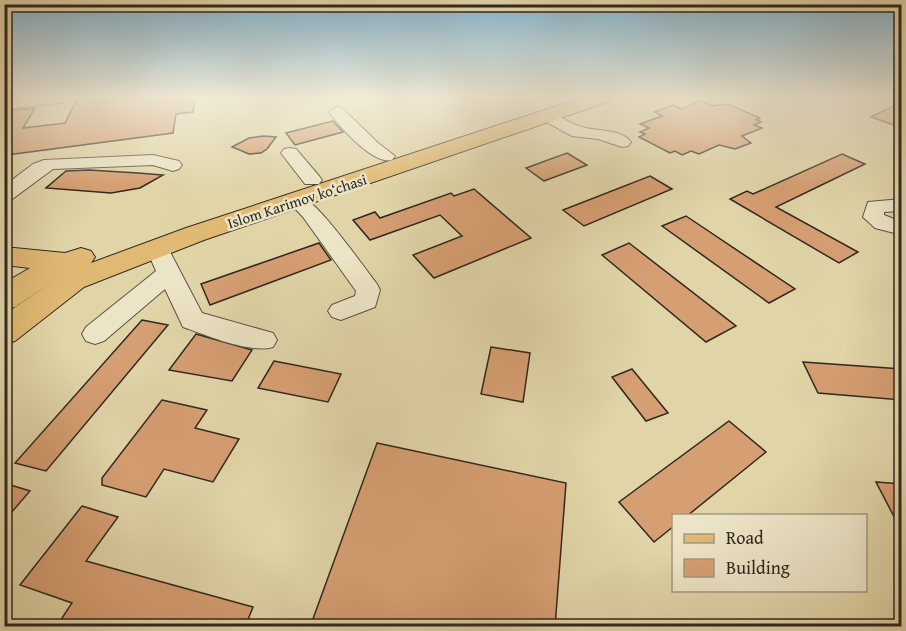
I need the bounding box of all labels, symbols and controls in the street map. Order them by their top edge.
street label: Islom Karimov ko‘chasi [225,169,369,233]
legend [672,514,867,592]
text: Road [726,524,764,551]
text: Building [726,554,790,581]

